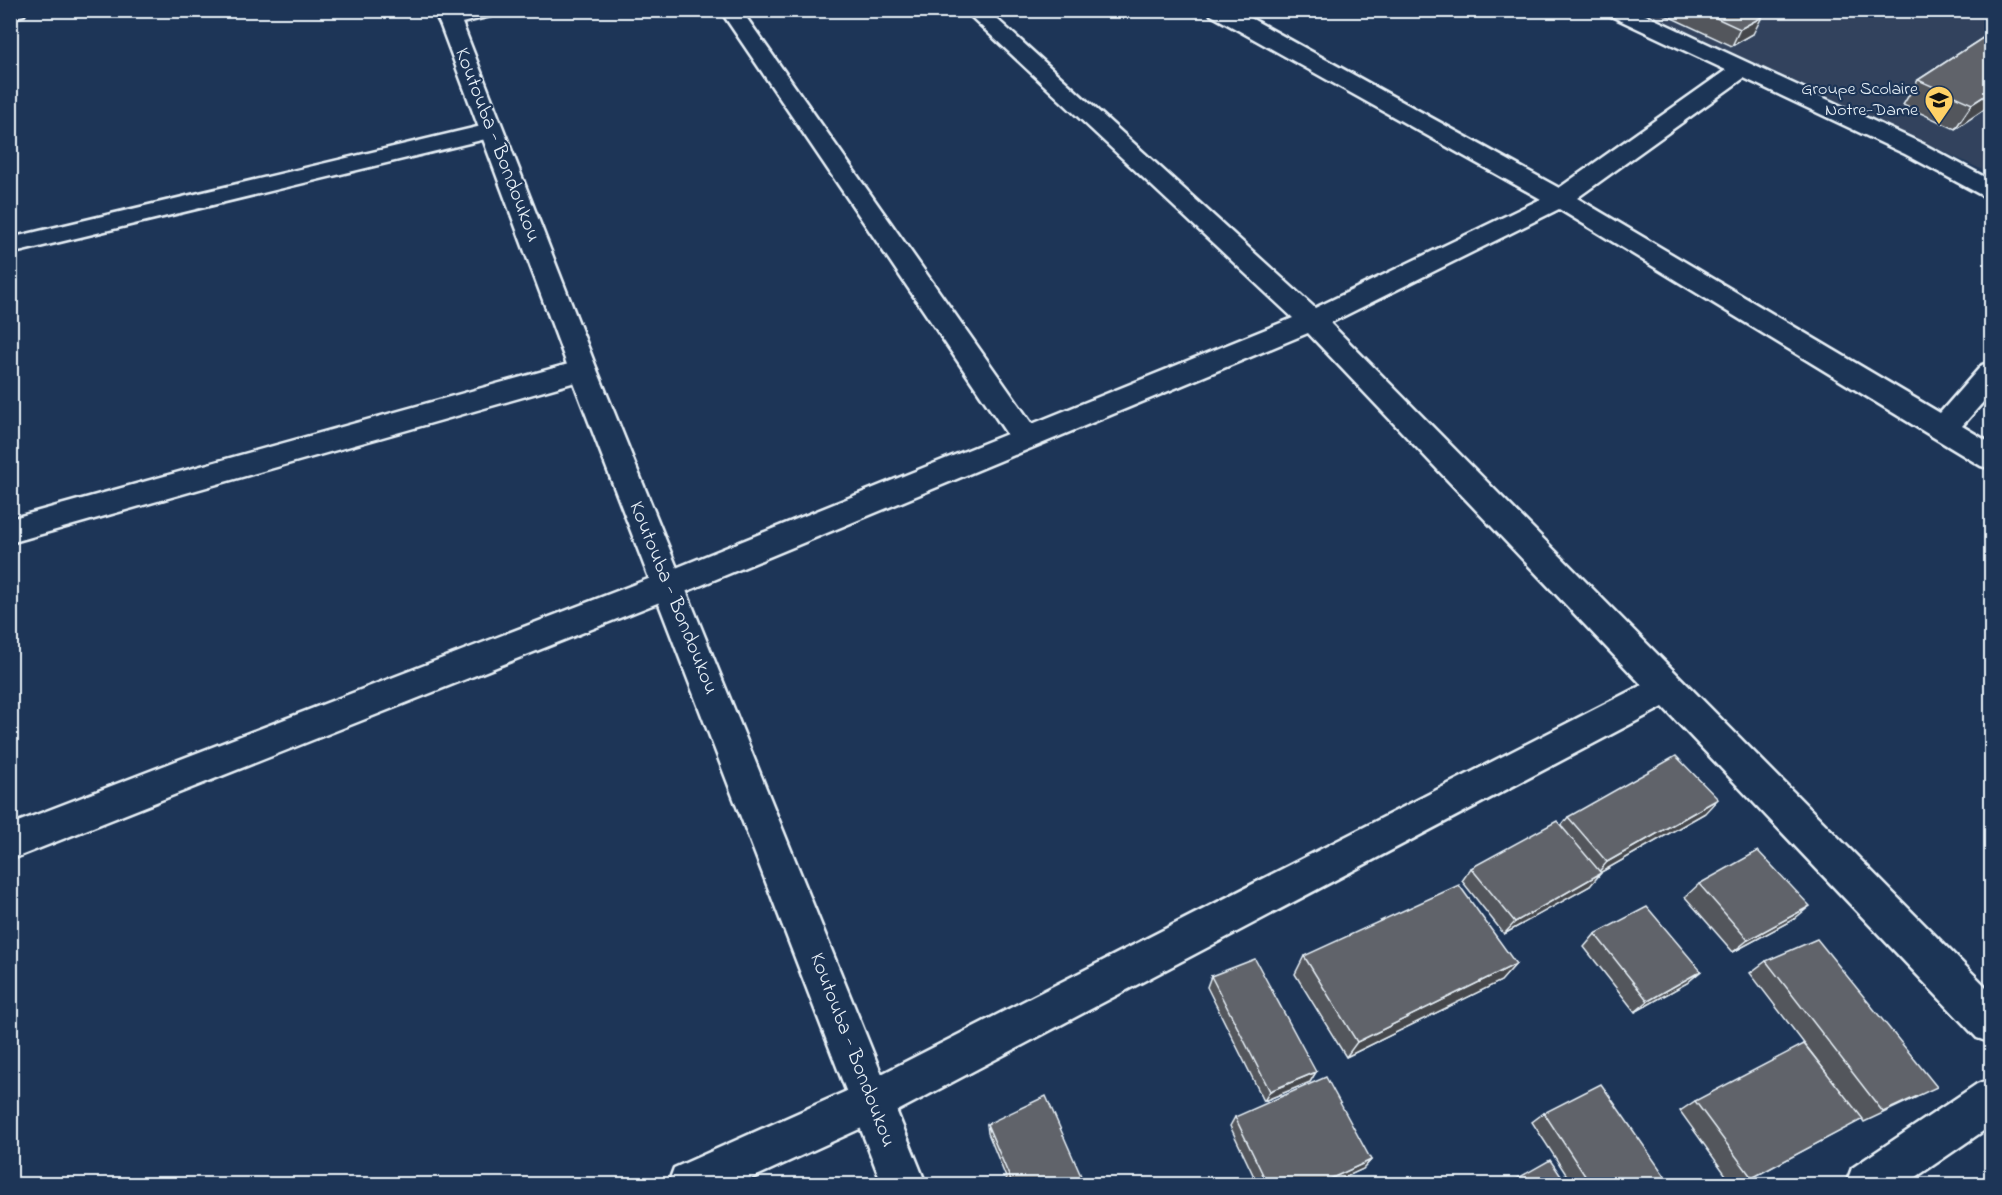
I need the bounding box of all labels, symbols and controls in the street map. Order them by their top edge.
street label: Koutouba - Bondoukou [446,43,548,247]
place label: Groupe Scolaire Notre-Dame [1801,77,1919,124]
school or university icon: Groupe Scolaire Notre-Dame [1923,84,1955,126]
street label: Koutouba - Bondoukou [621,497,725,699]
street label: Koutouba - Bondoukou [801,948,903,1152]

